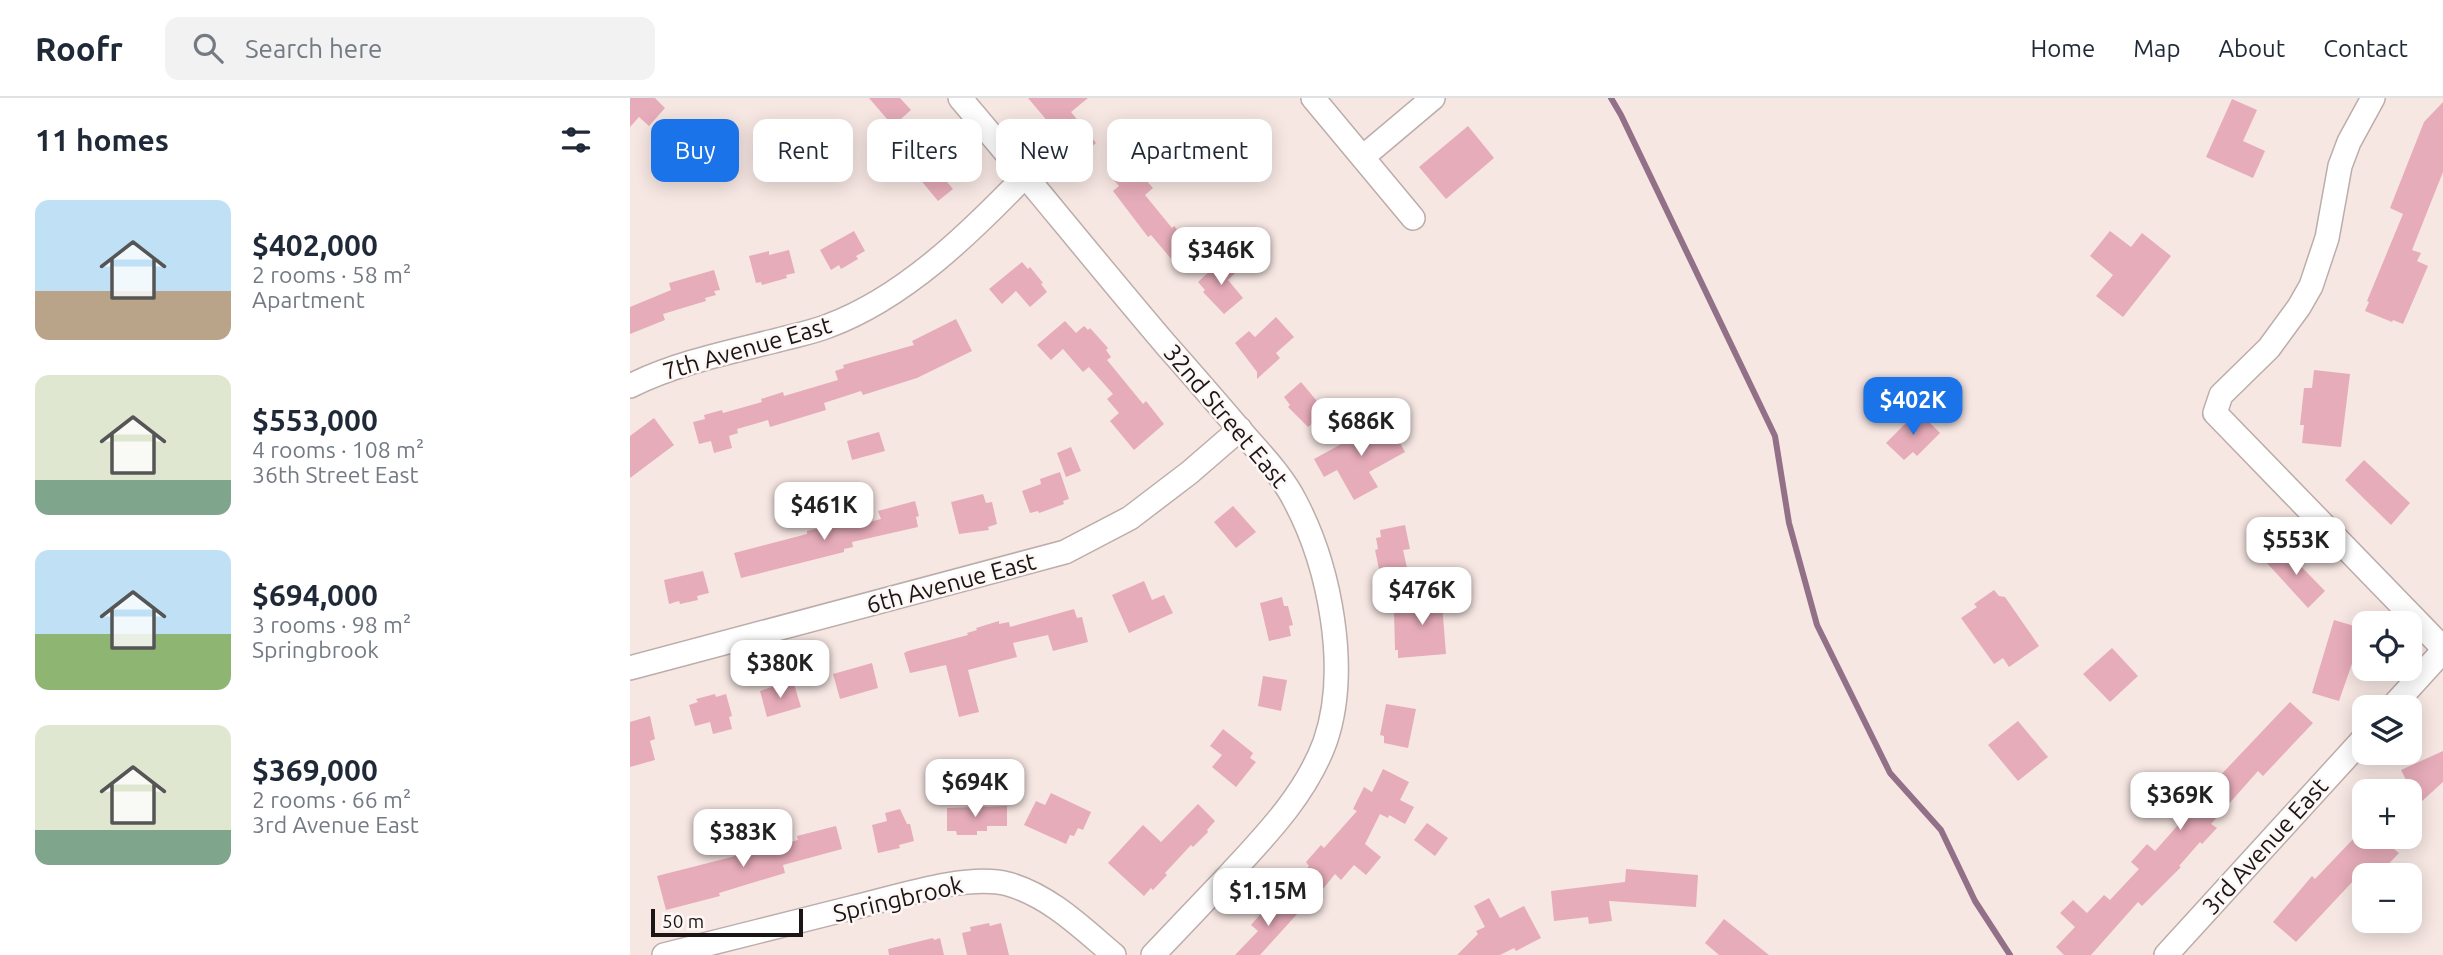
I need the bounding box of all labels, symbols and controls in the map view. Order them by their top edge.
search box [165,17,655,80]
icon: search [189,29,227,67]
text: Roofr [35,30,123,67]
text: Search here [245,34,382,63]
text: Home [2030,35,2095,62]
text: Map [2133,35,2180,62]
text: About [2218,35,2285,62]
text: Contact [2323,35,2408,62]
chip: Buy [651,119,739,182]
chip: Rent [753,119,853,182]
chip: Filters [867,119,982,182]
chip: New [996,119,1093,182]
chip: Apartment [1107,119,1272,182]
icon: filters [557,121,595,159]
text: 11 homes [35,123,169,157]
icon: home [91,228,175,312]
text: $402,000 [252,228,378,262]
pin: $346K [1172,228,1270,287]
text: $346K [1187,237,1255,262]
text: 2 rooms · 58 m² [252,262,411,287]
text: Apartment [252,287,365,312]
street label: 7th Avenue East [660,311,835,385]
street label: 32nd Street East [1158,339,1294,493]
pin: $402K [1864,378,1962,437]
text: $402K [1879,387,1947,412]
pin: $686K [1312,398,1410,458]
icon: home [91,403,175,487]
text: $553,000 [252,403,378,437]
text: $686K [1327,408,1395,433]
text: 4 rooms · 108 m² [252,437,424,462]
text: 36th Street East [252,462,419,487]
pin: $461K [775,482,873,542]
text: $461K [790,492,858,517]
pin: $553K [2247,518,2345,577]
text: $553K [2262,527,2330,552]
street label: 6th Avenue East [863,547,1039,619]
pin: $476K [1373,568,1471,627]
text: $476K [1388,577,1456,602]
icon: home [91,578,175,662]
text: $694,000 [252,578,378,612]
map controls [2352,611,2422,933]
button: locate [2352,611,2422,681]
text: 3 rooms · 98 m² [252,612,411,637]
text: Springbrook [252,637,379,662]
pin: $380K [731,640,829,700]
text: $380K [746,650,814,675]
button: layers [2352,695,2422,765]
icon: home [91,753,175,837]
text: $369,000 [252,753,378,787]
pin: $694K [926,760,1024,819]
text: $694K [941,769,1009,794]
pin: $369K [2131,772,2229,832]
street label: 3rd Avenue East [2197,772,2334,920]
button: + [2352,779,2422,849]
text: $369K [2146,782,2214,807]
text: 2 rooms · 66 m² [252,787,411,812]
pin: $383K [694,810,792,869]
text: 3rd Avenue East [252,812,419,837]
text: $383K [709,819,777,844]
button: − [2352,863,2422,933]
pin: $1.15M [1211,868,1325,928]
street label: Springbrook [830,871,966,927]
text: $1.15M [1229,878,1307,903]
scale bar [651,906,803,938]
text: 50 m [662,910,704,932]

